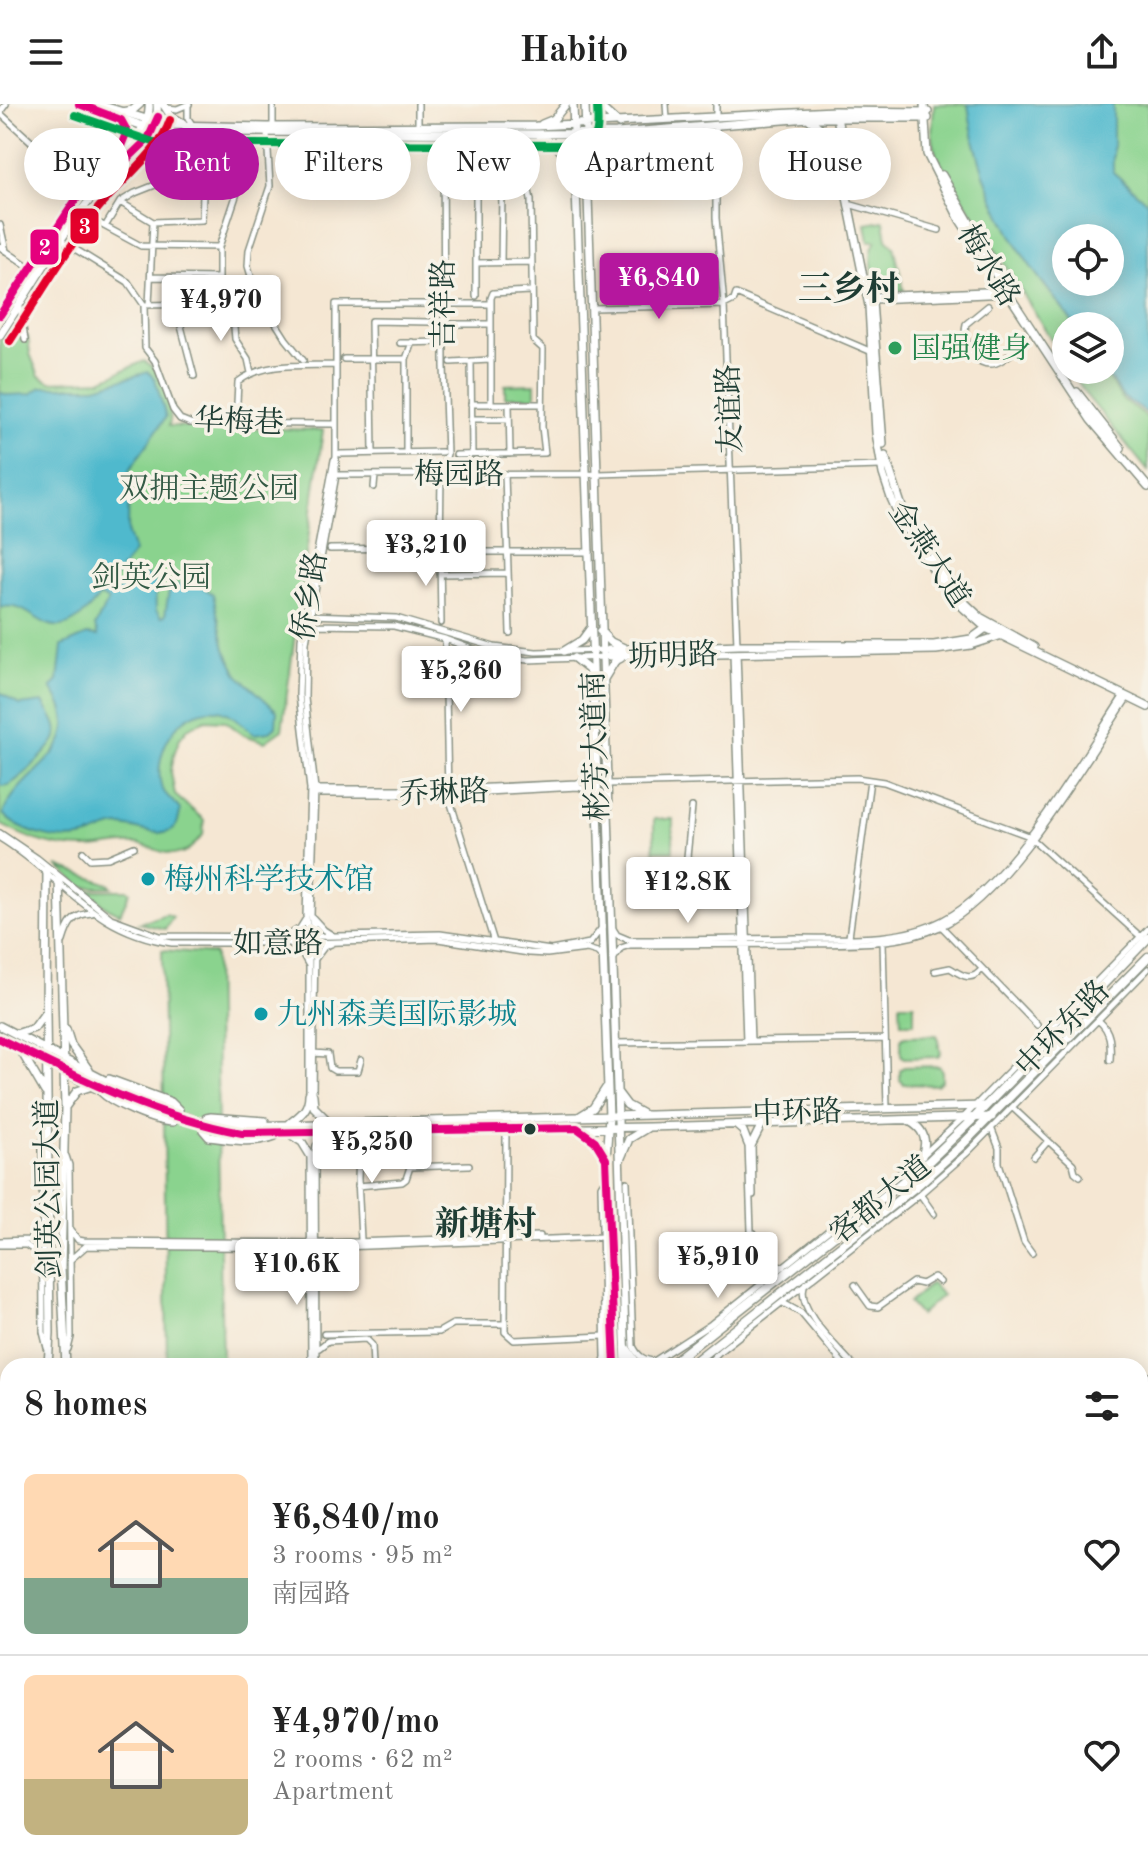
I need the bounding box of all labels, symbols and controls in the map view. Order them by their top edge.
icon: menu [24,30,68,74]
icon: share [1080,30,1124,74]
text: Habito [520,34,628,70]
chip: Buy [24,128,129,200]
chip: Rent [145,128,259,200]
chip: Filters [275,128,411,200]
chip: New [427,128,540,200]
chip: Apartment [556,128,743,200]
chip: House [759,128,891,200]
line badge: 3 [69,207,100,245]
text: 3 [79,217,91,239]
street label: 梅水路 [951,218,1026,312]
map controls [1052,224,1124,384]
button: locate [1052,224,1124,296]
line badge: 2 [29,228,60,266]
text: 2 [39,238,51,260]
pin: ¥6,840 [594,253,724,321]
street label: 吉祥路 [427,259,460,349]
text: ¥6,840 [618,266,700,292]
district label: 三乡村 [798,270,900,308]
pin: ¥4,970 [156,275,286,343]
text: ¥4,970 [180,288,262,314]
button: layers [1052,312,1124,384]
place label: 国强健身 [911,332,1031,365]
marker: 国强健身 [886,339,904,357]
street label: 友谊路 [711,363,748,455]
street label: 华梅巷 [193,403,285,440]
street label: 梅园路 [414,458,504,491]
park label: 双拥主题公园 [119,472,299,505]
street label: 金燕大道 [882,495,977,613]
pin: ¥3,210 [361,520,491,588]
text: ¥3,210 [385,533,467,559]
street label: 侨乡路 [286,549,333,643]
park label: 剑英公园 [91,561,211,594]
street label: 坜明路 [627,637,719,674]
pin: ¥5,260 [396,646,526,714]
text: ¥5,260 [420,659,502,685]
street label: 彬芳大道南 [576,670,615,822]
street label: 乔琳路 [398,774,490,811]
pin: ¥12.8K [623,857,753,925]
place label: 梅州科学技术馆 [164,863,374,896]
marker: 梅州科学技术馆 [139,870,157,888]
text: ¥12.8K [644,870,732,896]
street label: 如意路 [233,927,323,960]
street label: 中环东路 [1009,974,1116,1083]
place label: 九州森美国际影城 [277,998,517,1031]
marker: 九州森美国际影城 [252,1005,270,1023]
street label: 中环路 [751,1094,843,1131]
street label: 剑英公园大道 [30,1099,67,1279]
pin: ¥5,250 [307,1117,437,1185]
unlabelled marker [522,1121,538,1137]
text: ¥5,250 [331,1130,413,1156]
street label: 客都大道 [823,1149,937,1250]
district label: 新塘村 [435,1205,537,1243]
pin: ¥5,910 [653,1232,783,1300]
pin: ¥10.6K [232,1239,362,1307]
text: ¥5,910 [677,1245,759,1271]
text: ¥10.6K [253,1252,341,1278]
icon: filters [1080,1384,1124,1428]
text: 8 homes [24,1389,147,1423]
text: ¥6,840/mo [272,1502,440,1536]
icon: home [88,1506,184,1602]
icon: heart [1080,1532,1124,1576]
text: 3 rooms · 95 m² [272,1543,453,1569]
text: 南园路 [272,1582,350,1608]
text: ¥4,970/mo [272,1706,440,1740]
icon: home [88,1707,184,1803]
icon: heart [1080,1733,1124,1777]
text: 2 rooms · 62 m² [272,1747,453,1773]
text: Apartment [272,1779,394,1805]

